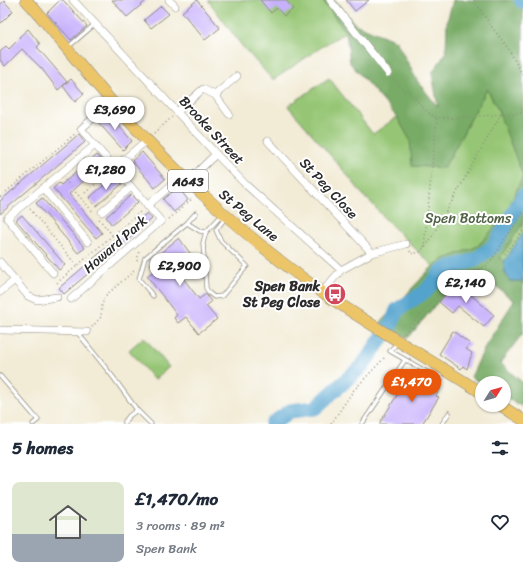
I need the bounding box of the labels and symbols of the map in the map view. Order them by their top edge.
street label: Brooke Street [173,90,251,171]
pin: £3,690 [82,97,148,131]
street label: St Peg Close [293,152,364,225]
pin: £1,280 [73,157,139,191]
road number: A643 [168,170,208,192]
street label: St Peg Lane [213,182,285,248]
park label: Spen Bottoms [425,206,512,231]
street label: Howard Park [77,209,154,280]
pin: £2,900 [147,253,213,287]
pin: £2,140 [433,270,499,304]
place label: Spen Bank St Peg Close [242,274,321,315]
bus stop icon: Spen Bank St Peg Close [322,281,348,307]
pin: £1,470 [379,369,445,403]
north arrow [475,376,511,412]

